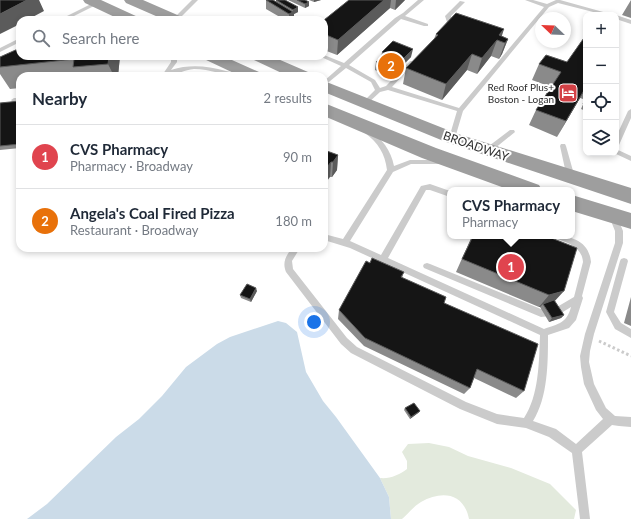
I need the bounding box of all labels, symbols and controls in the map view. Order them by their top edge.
north arrow [535,12,571,48]
map controls [583,12,619,156]
button: + [583,12,619,48]
search box [16,16,328,60]
icon: search [30,27,52,49]
text: Search here [62,29,139,47]
button: − [583,48,619,84]
pin: 2 [378,51,404,81]
place label: Red Roof Plus+ Boston - Logan [488,81,554,105]
hotel icon: Red Roof Plus+ Boston - Logan [557,82,579,104]
button: locate [583,84,619,120]
text: Nearby [32,88,87,109]
text: 2 results [264,90,312,106]
button: layers [583,120,619,156]
street label: BROADWAY [441,128,511,164]
text: CVS Pharmacy [70,140,168,158]
text: 1 [41,149,49,165]
text: 90 m [283,149,312,165]
text: Pharmacy · Broadway [70,158,193,174]
popup [447,187,575,239]
text: CVS Pharmacy [462,196,560,214]
text: Angela's Coal Fired Pizza [70,204,235,222]
text: 2 [41,213,49,229]
text: 180 m [275,213,312,229]
text: Pharmacy [462,214,518,230]
text: Restaurant · Broadway [70,222,199,238]
pin: 1 [498,252,524,282]
your location [304,312,324,332]

